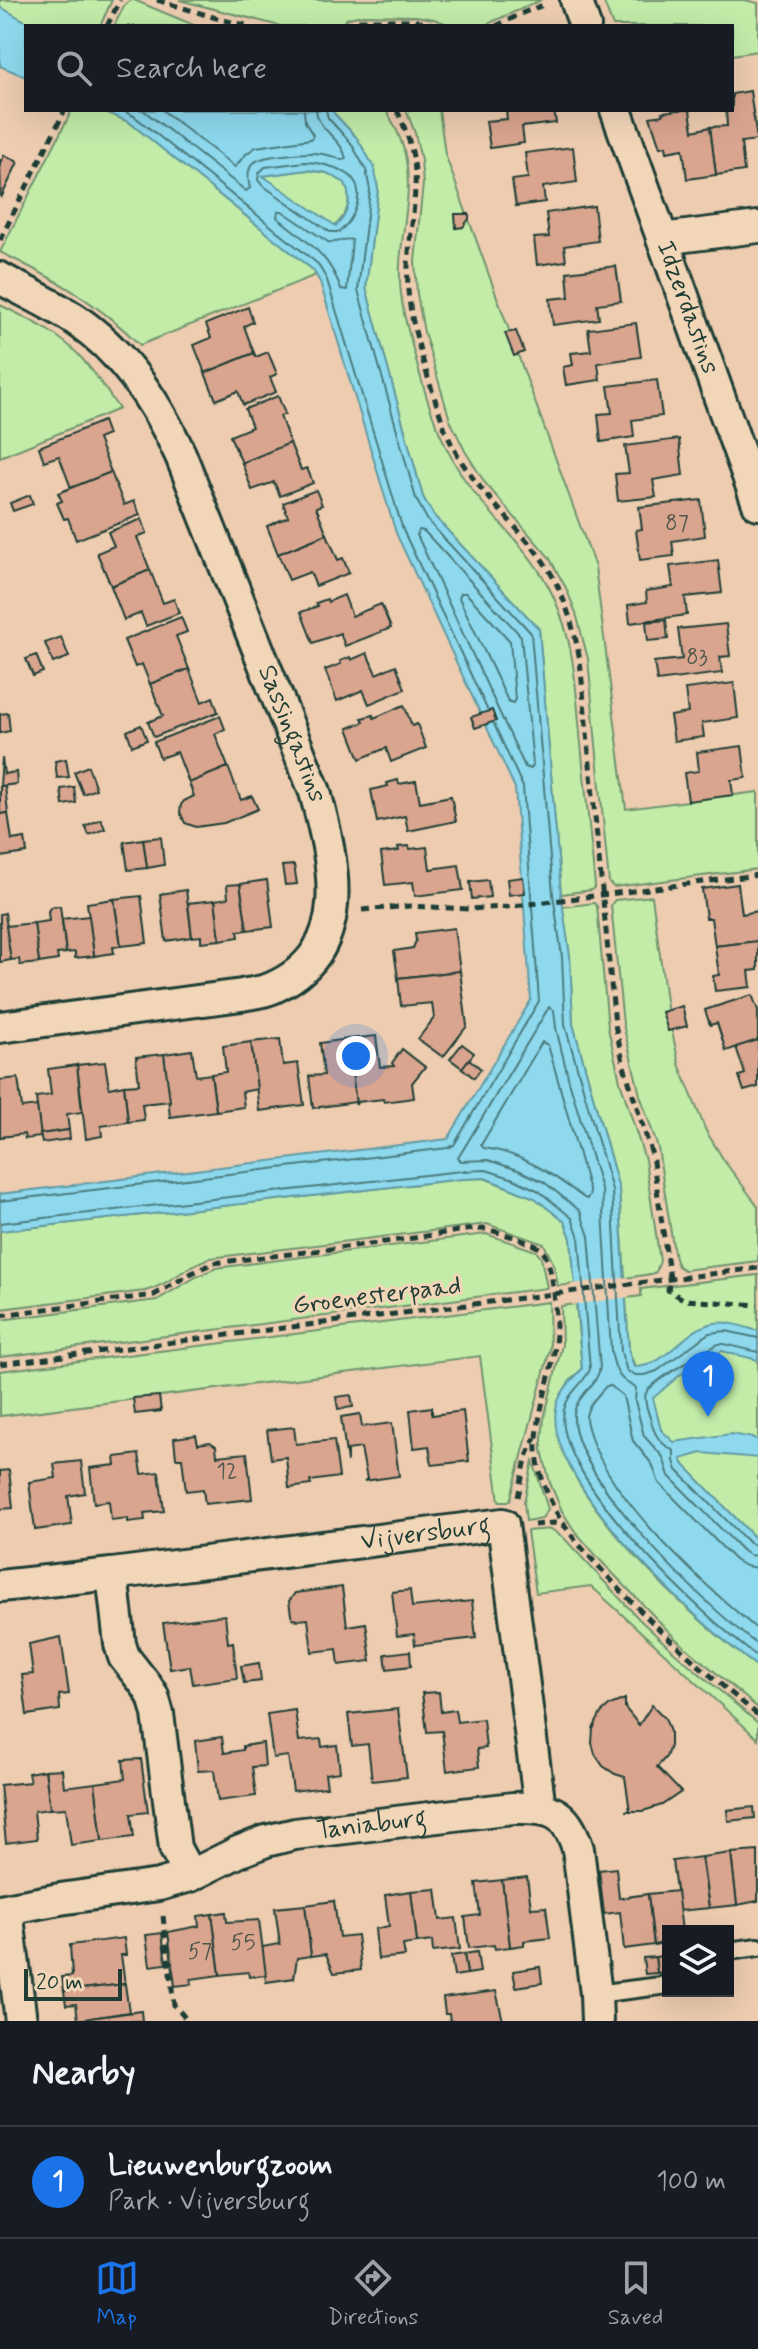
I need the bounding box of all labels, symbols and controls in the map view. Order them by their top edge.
search box [24,24,734,112]
icon: search [52,46,96,90]
text: Search here [116,49,267,88]
street label: Idzerdastins [648,236,727,379]
house number: 87 [665,510,689,538]
house number: 83 [686,644,708,672]
street label: Sassingastins [249,660,334,806]
your location [336,1036,376,1076]
street label: Groenesterpaad [291,1269,463,1323]
pin: 1 [682,1351,734,1417]
house number: 12 [216,1458,238,1486]
street label: Vijversburg [359,1509,493,1559]
street label: Taniaburg [315,1801,429,1848]
map controls [662,1925,734,1997]
button: layers [662,1925,734,1997]
house number: 55 [231,1929,255,1957]
house number: 57 [188,1938,212,1966]
scale bar [24,1965,122,2001]
text: 20 m [36,1969,83,1997]
text: Nearby [32,2051,136,2096]
text: Lieuwenburgzoom [108,2146,333,2185]
text: 1 [52,2165,64,2199]
text: 100 m [656,2165,726,2199]
text: Park · Vijversburg [108,2185,310,2219]
tab: Map [95,2256,139,2332]
tab: Directions [328,2256,418,2332]
tab: Saved [608,2256,663,2332]

